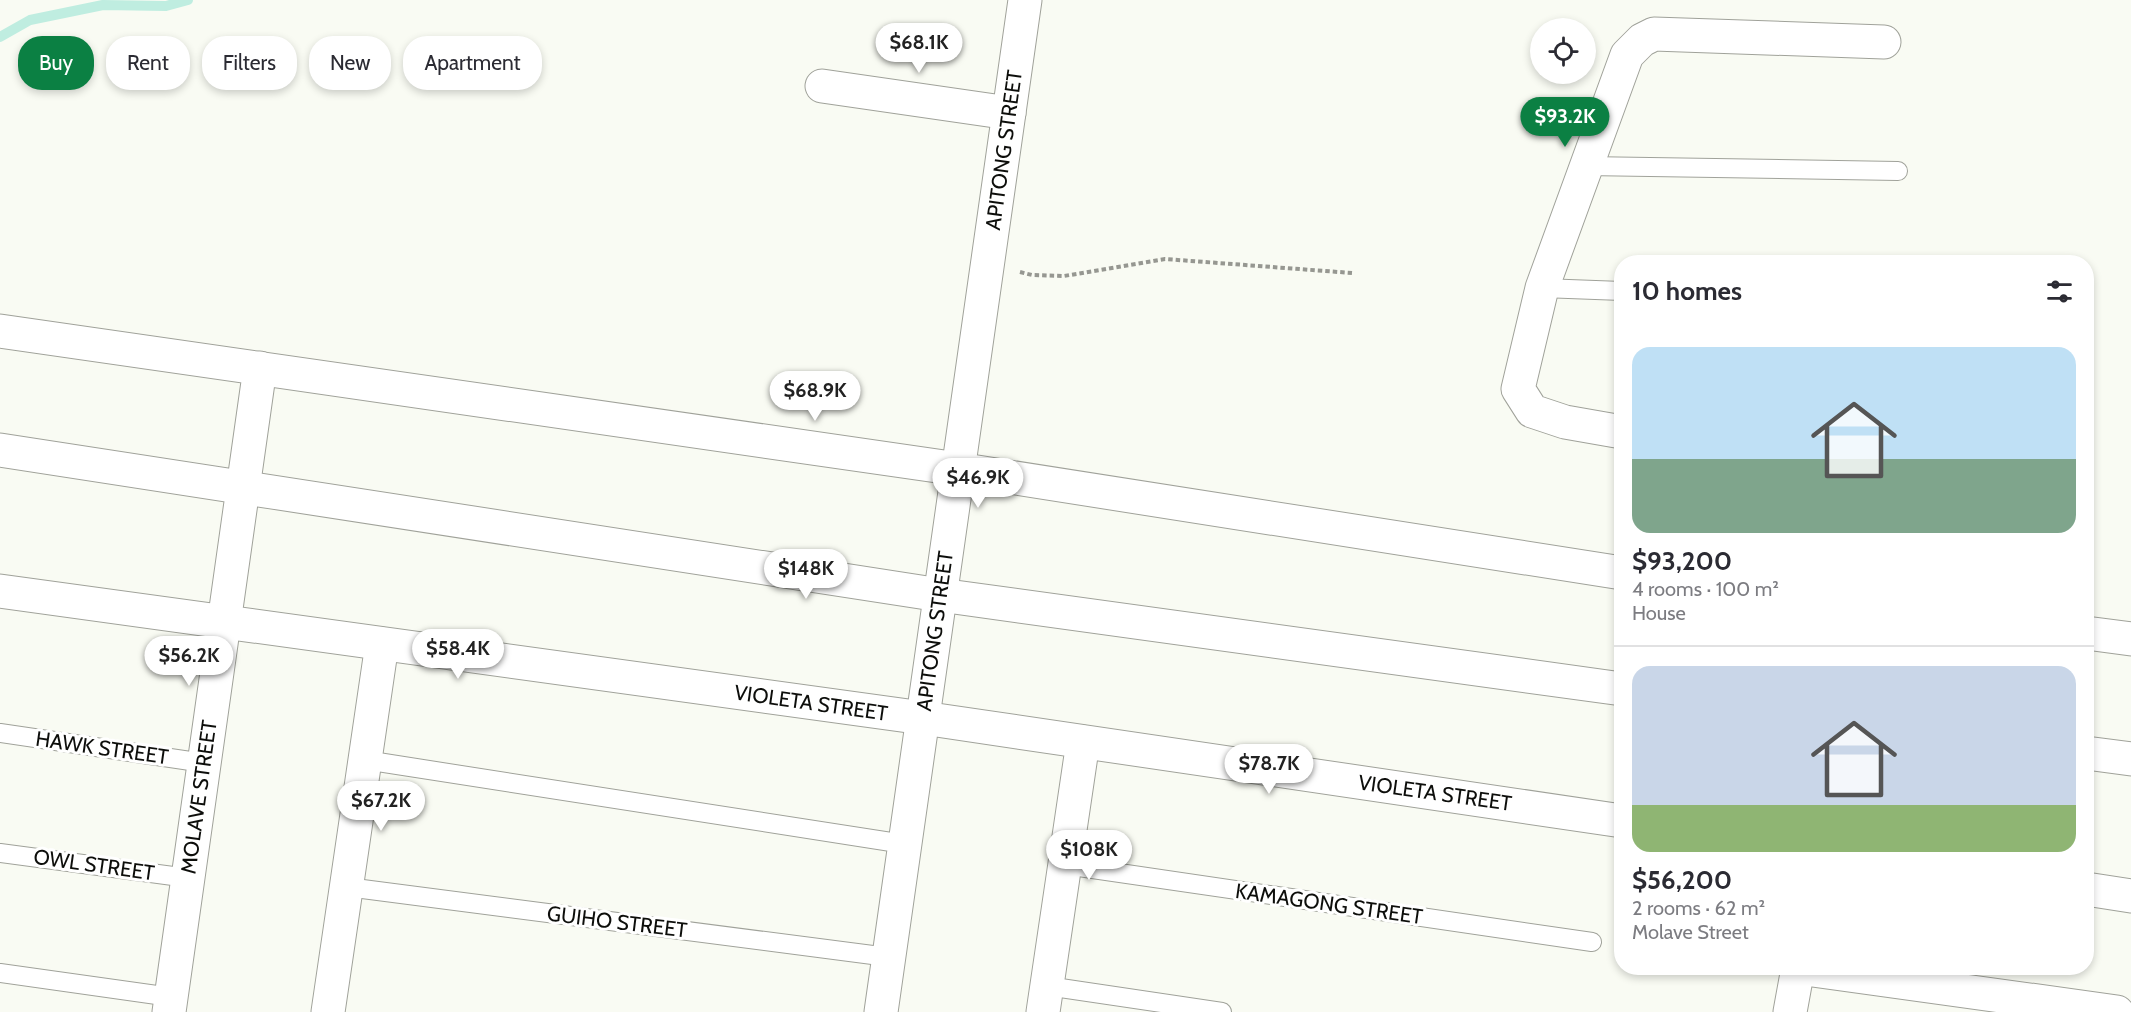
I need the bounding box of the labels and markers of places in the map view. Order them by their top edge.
pin: $68.1K [870,23,968,74]
pin: $93.2K [1516,97,1614,148]
pin: $68.9K [766,371,864,422]
pin: $46.9K [929,458,1027,509]
pin: $148K [764,549,848,600]
pin: $58.4K [409,629,507,680]
pin: $56.2K [140,636,238,687]
pin: $78.7K [1220,744,1318,795]
pin: $67.2K [332,781,430,832]
pin: $108K [1047,830,1131,881]

